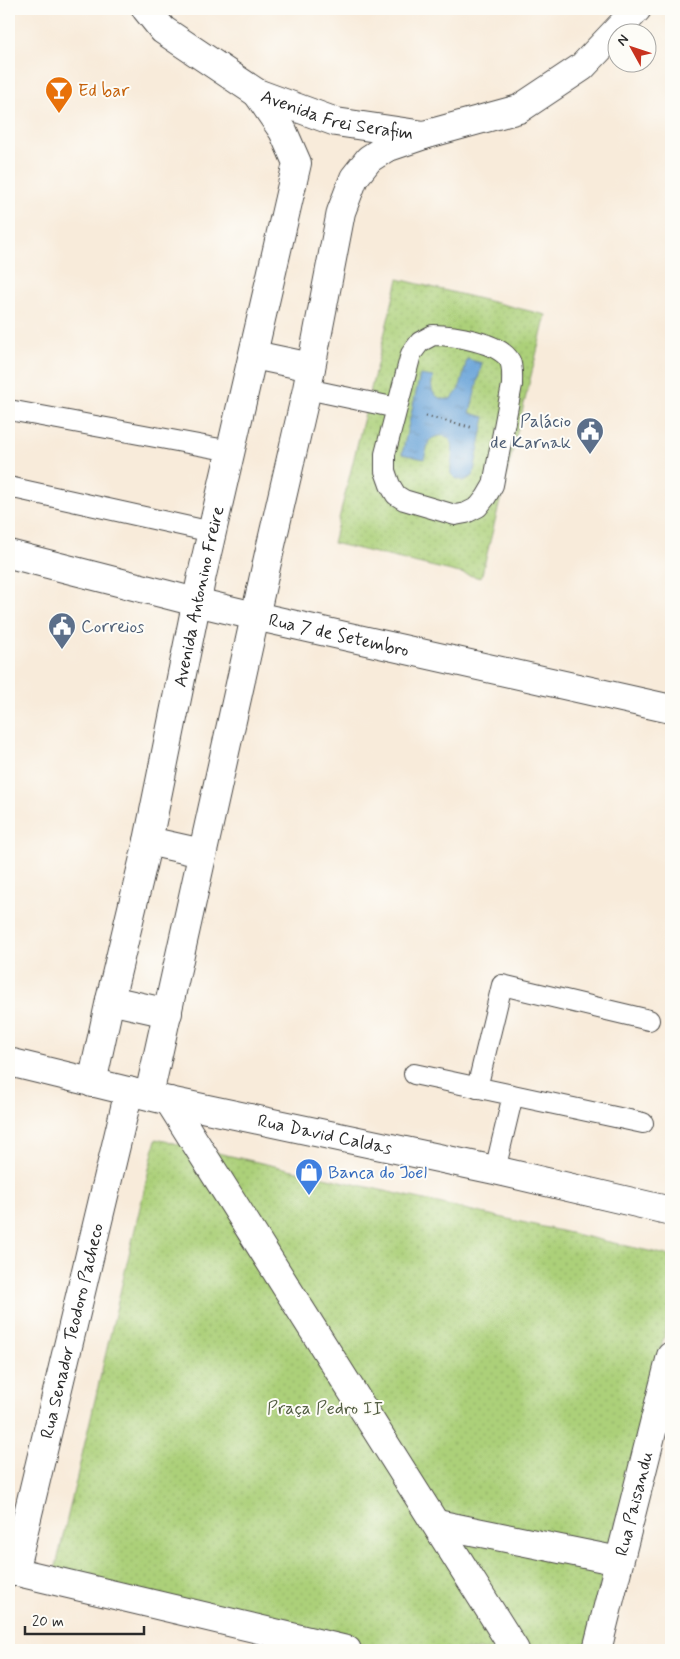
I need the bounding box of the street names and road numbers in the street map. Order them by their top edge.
street label: Avenida Frei Serafim [257,84,415,146]
street label: Avenida Antonino Freire [169,504,231,689]
street label: Rua 7 de Setembro [266,608,411,663]
street label: Rua David Caldas [255,1109,394,1161]
street label: Rua Senador Teodoro Pacheco [35,1221,110,1441]
street label: Rua Paisandu [610,1449,660,1559]

